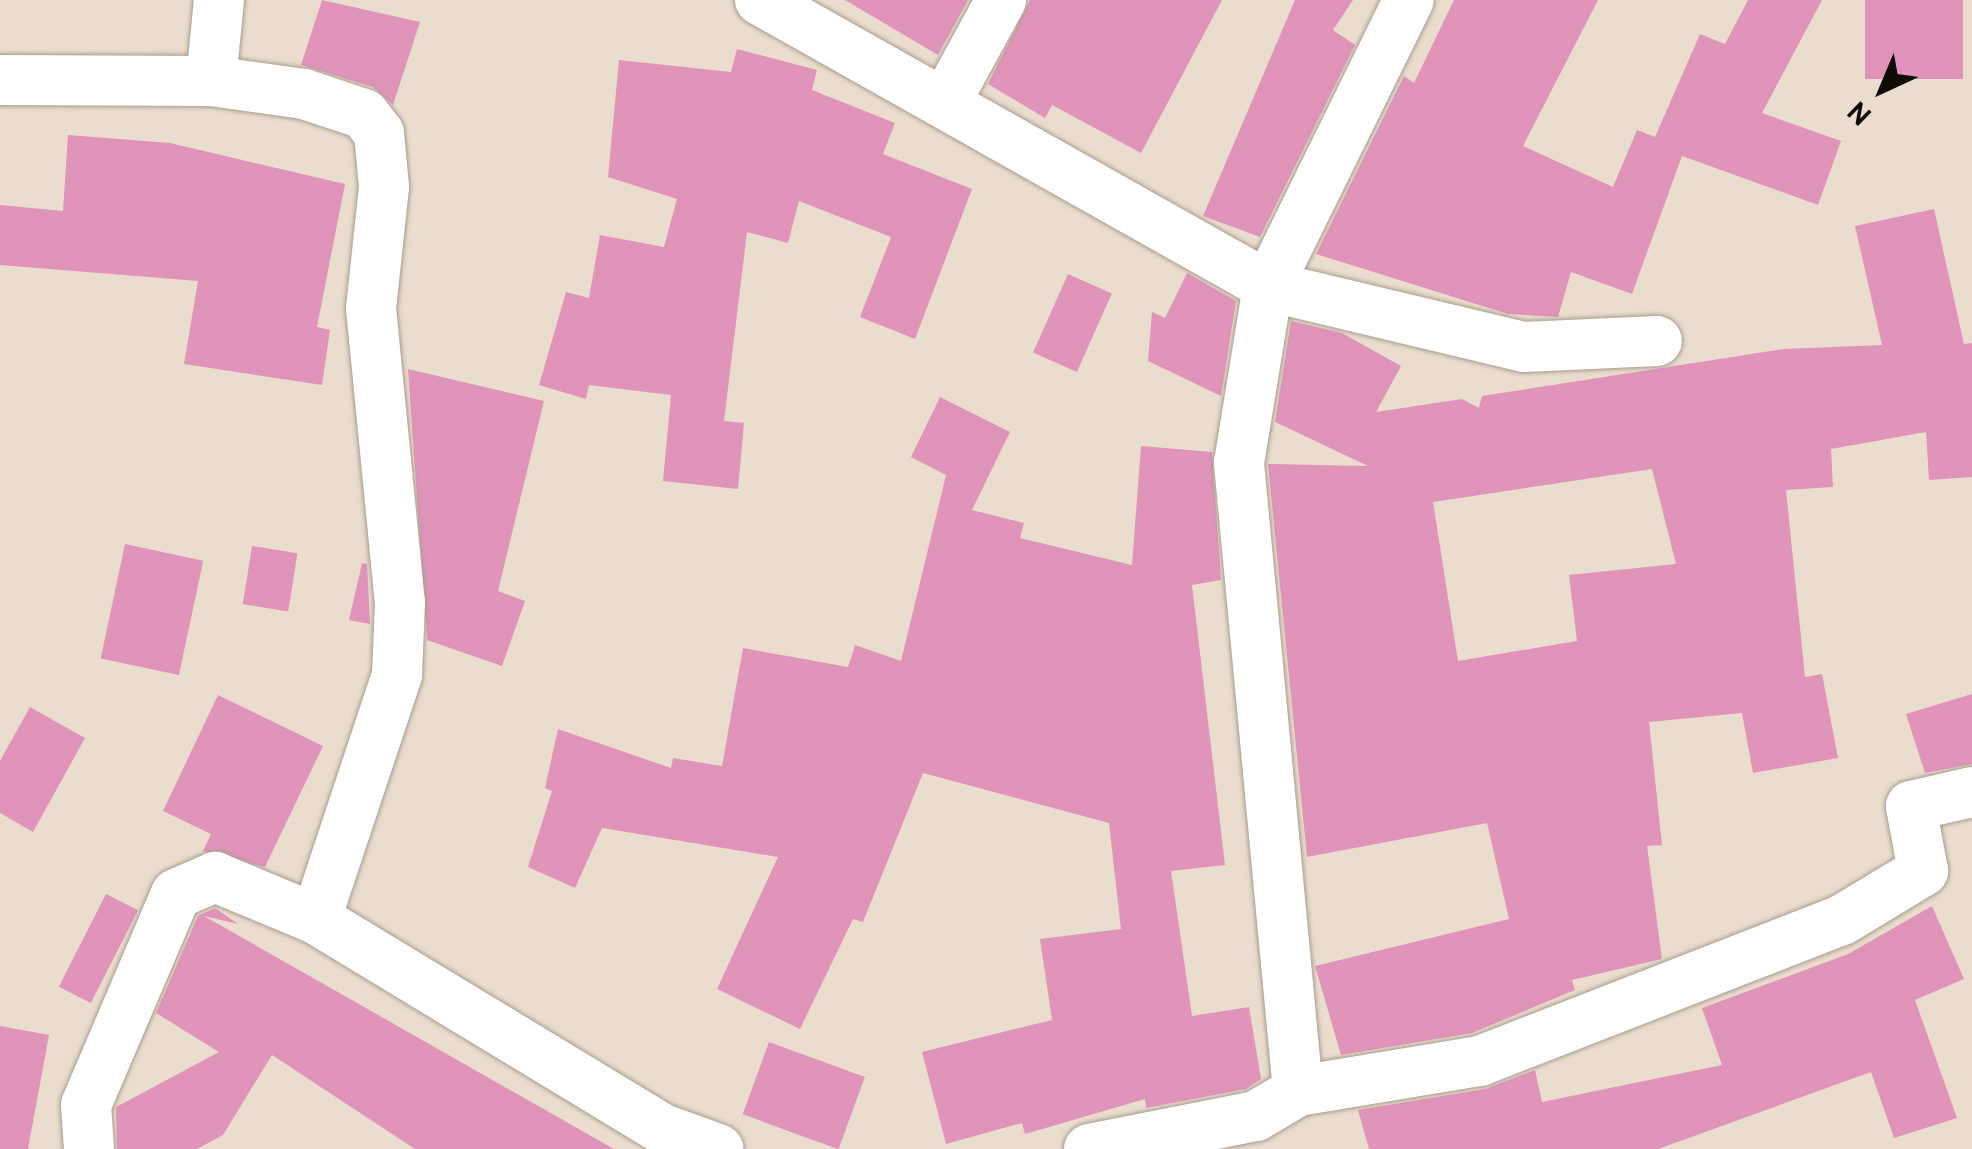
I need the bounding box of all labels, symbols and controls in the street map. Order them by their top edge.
north arrow [1832,40,1932,140]
text: N [1841,92,1881,132]

